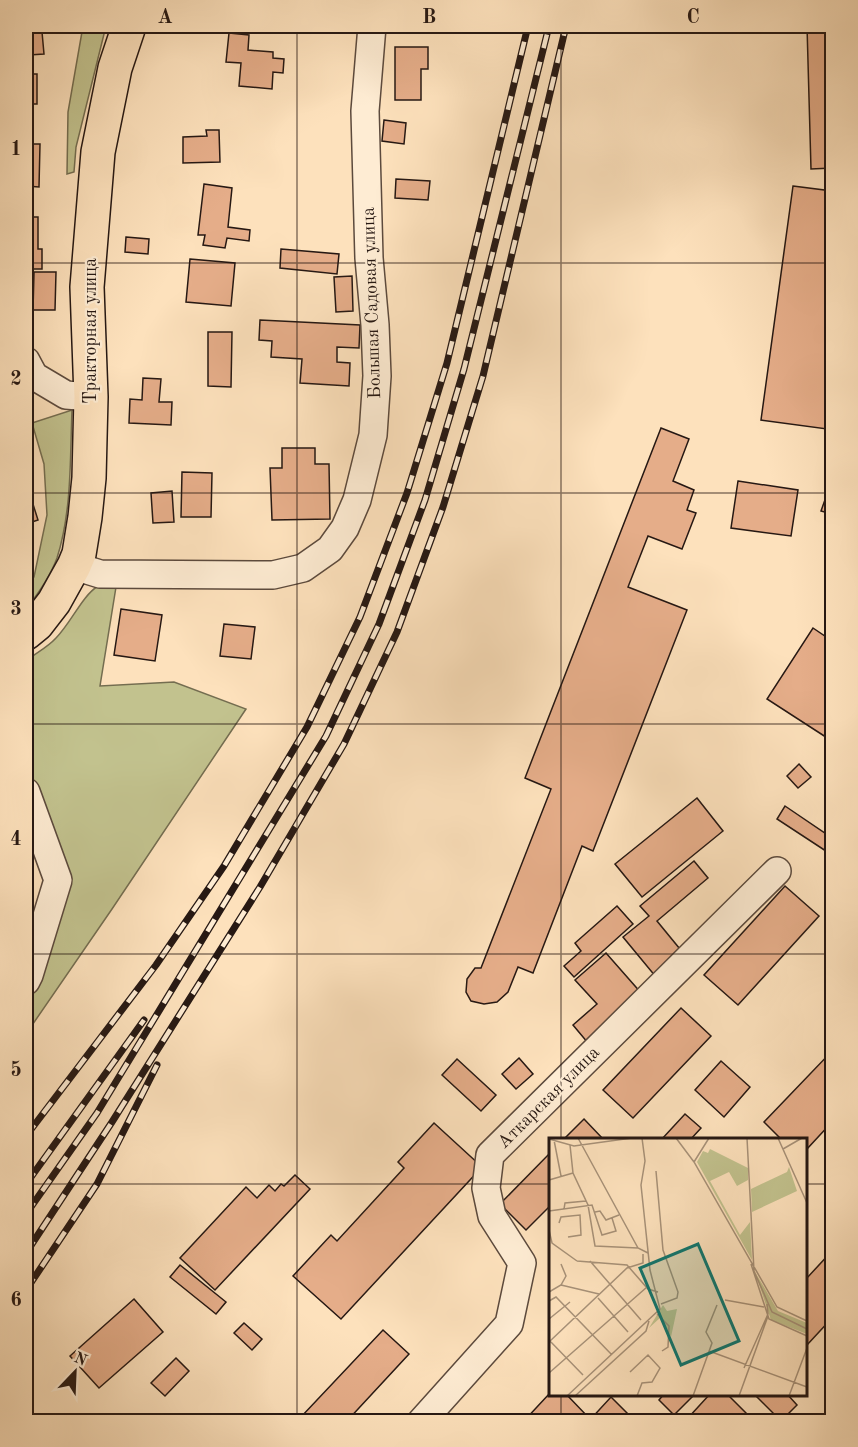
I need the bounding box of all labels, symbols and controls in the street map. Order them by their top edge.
text: A [157,8,173,28]
text: B [422,8,436,28]
text: C [686,8,700,28]
text: 1 [10,140,22,160]
street label: Большая Садовая улица [360,207,384,399]
street label: Тракторная улица [82,258,100,404]
text: 2 [10,370,22,390]
text: 3 [10,600,22,620]
text: 4 [10,830,22,850]
street label: Аткарская улица [494,1043,603,1152]
text: 5 [10,1060,22,1081]
inset map [549,1138,807,1396]
text: 6 [10,1291,22,1311]
north arrow [45,1342,105,1402]
text: N [71,1350,90,1370]

